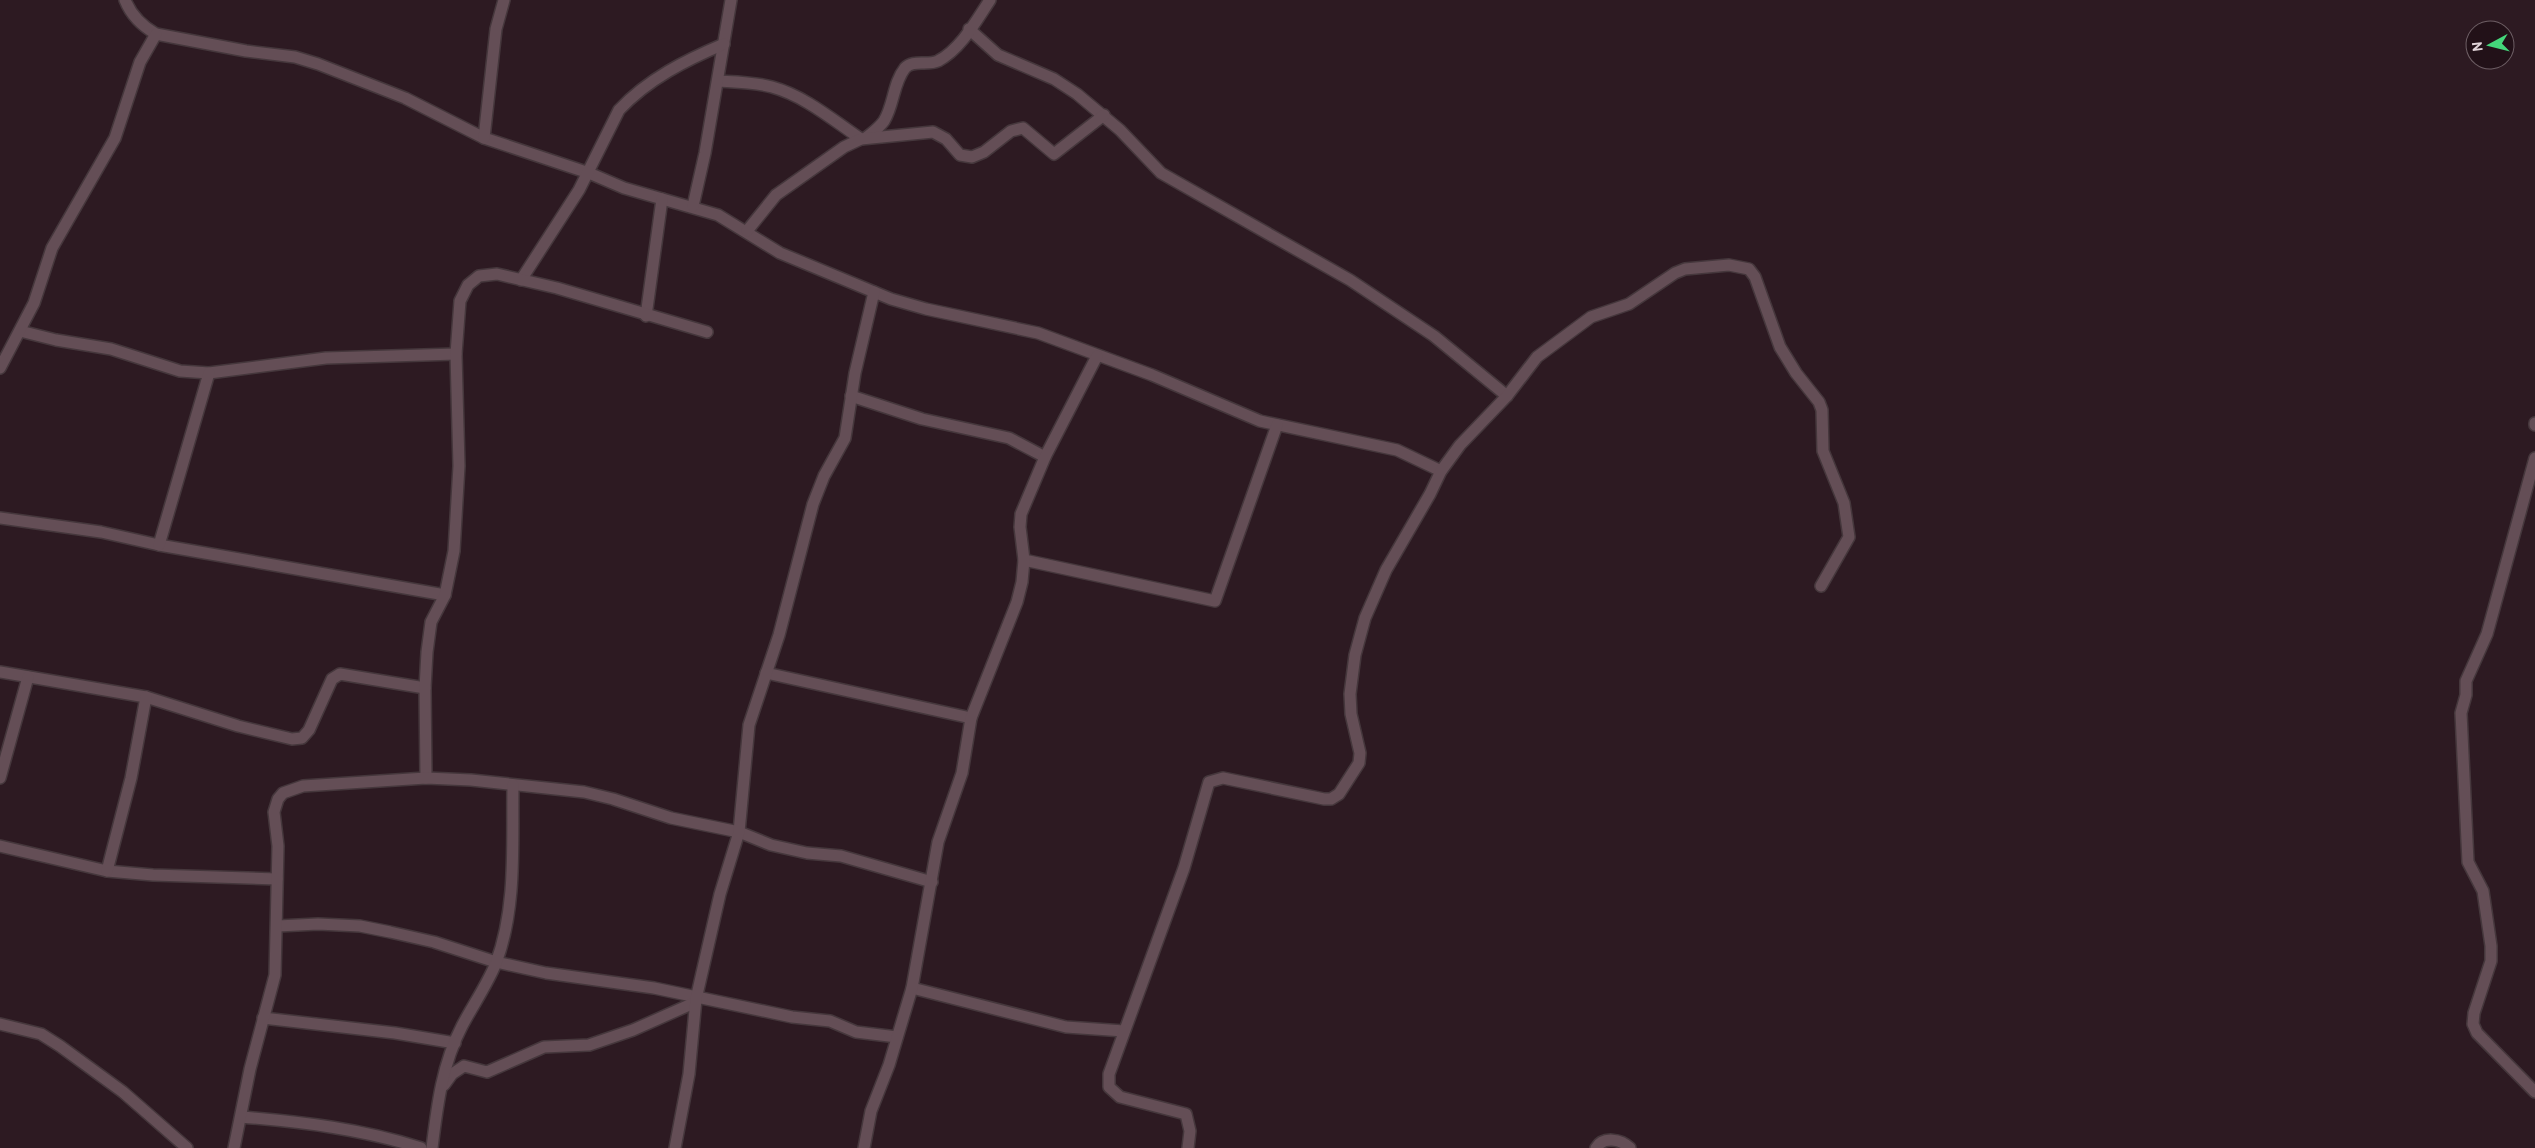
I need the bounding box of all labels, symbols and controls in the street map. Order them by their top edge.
north arrow [2465,20,2515,70]
text: N [2470,40,2488,52]

